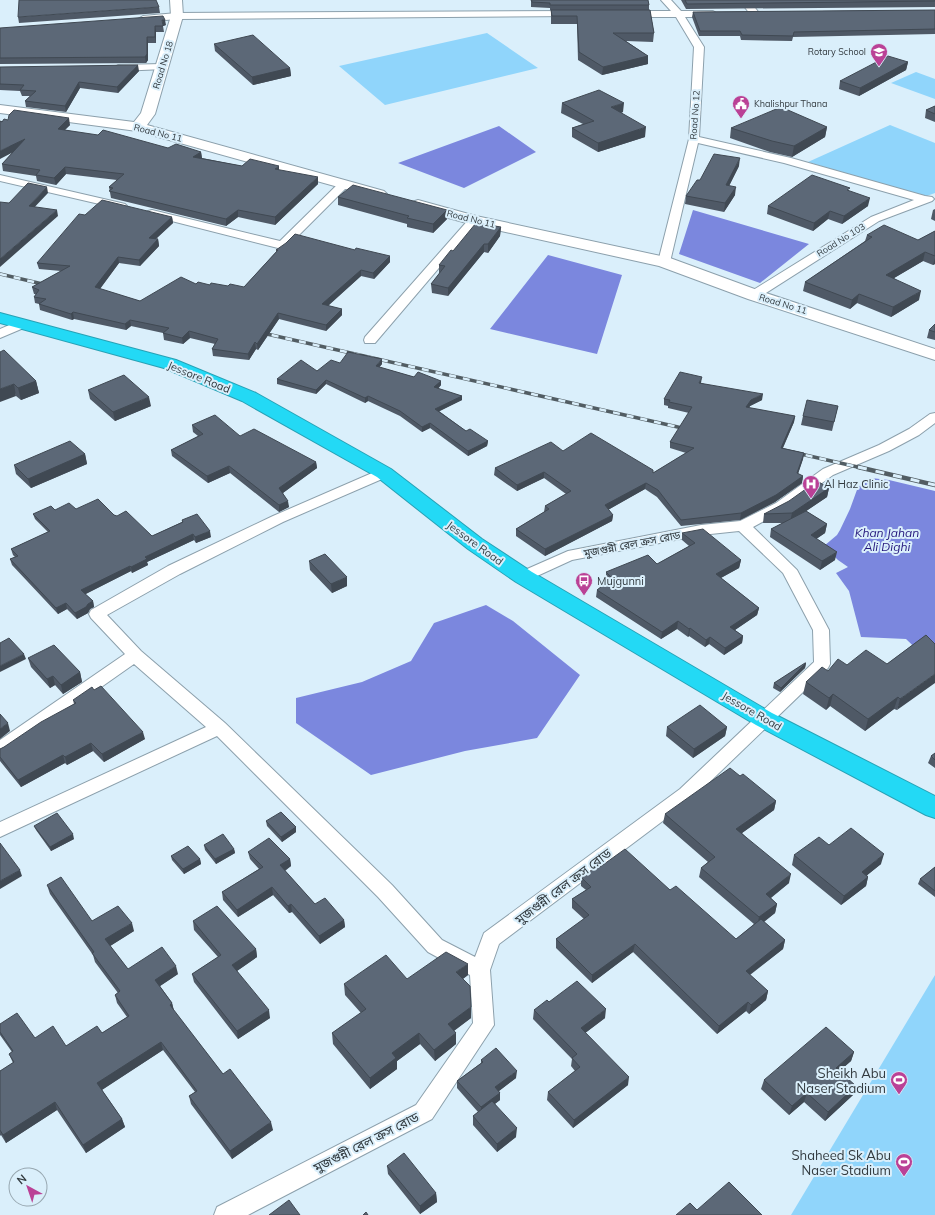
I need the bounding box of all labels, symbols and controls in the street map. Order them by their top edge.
street label: Road No 18 [150,40,175,90]
school or university icon: Rotary School [869,42,889,67]
place label: Rotary School [808,46,866,58]
street label: Road No 12 [687,90,702,140]
public building icon: Khalishpur Thana [731,94,751,119]
place label: Khalishpur Thana [754,98,827,109]
street label: Road No 11 [133,121,183,144]
street label: Road No 11 [446,207,496,230]
street label: Road No 103 [815,220,867,259]
street label: Road No 11 [758,291,808,316]
street label: Jessore Road [166,358,232,396]
hospital icon: Al Haz Clinic [801,474,821,499]
place label: Al Haz Clinic [824,477,889,491]
street label: Jessore Road [444,518,506,568]
water label: Khan Jahan Ali Dighi [855,525,919,554]
street label: মুজগুন্নী রেল ক্রস রোড [581,528,682,560]
bus stop icon: Mujgunni [574,571,594,596]
place label: Mujgunni [597,574,644,588]
street label: Jessore Road [720,688,784,734]
street label: মুজগুন্নী রেল ক্রস রোড [511,844,615,929]
place label: Sheikh Abu Naser Stadium [797,1065,886,1096]
sports icon: Sheikh Abu Naser Stadium [889,1070,909,1095]
street label: মুজগুন্নী রেল ক্রস রোড [310,1108,423,1177]
place label: Shaheed Sk Abu Naser Stadium [791,1147,891,1178]
sports icon: Shaheed Sk Abu Naser Stadium [894,1152,914,1177]
north arrow [8,1167,48,1207]
text: N [14,1171,29,1187]

